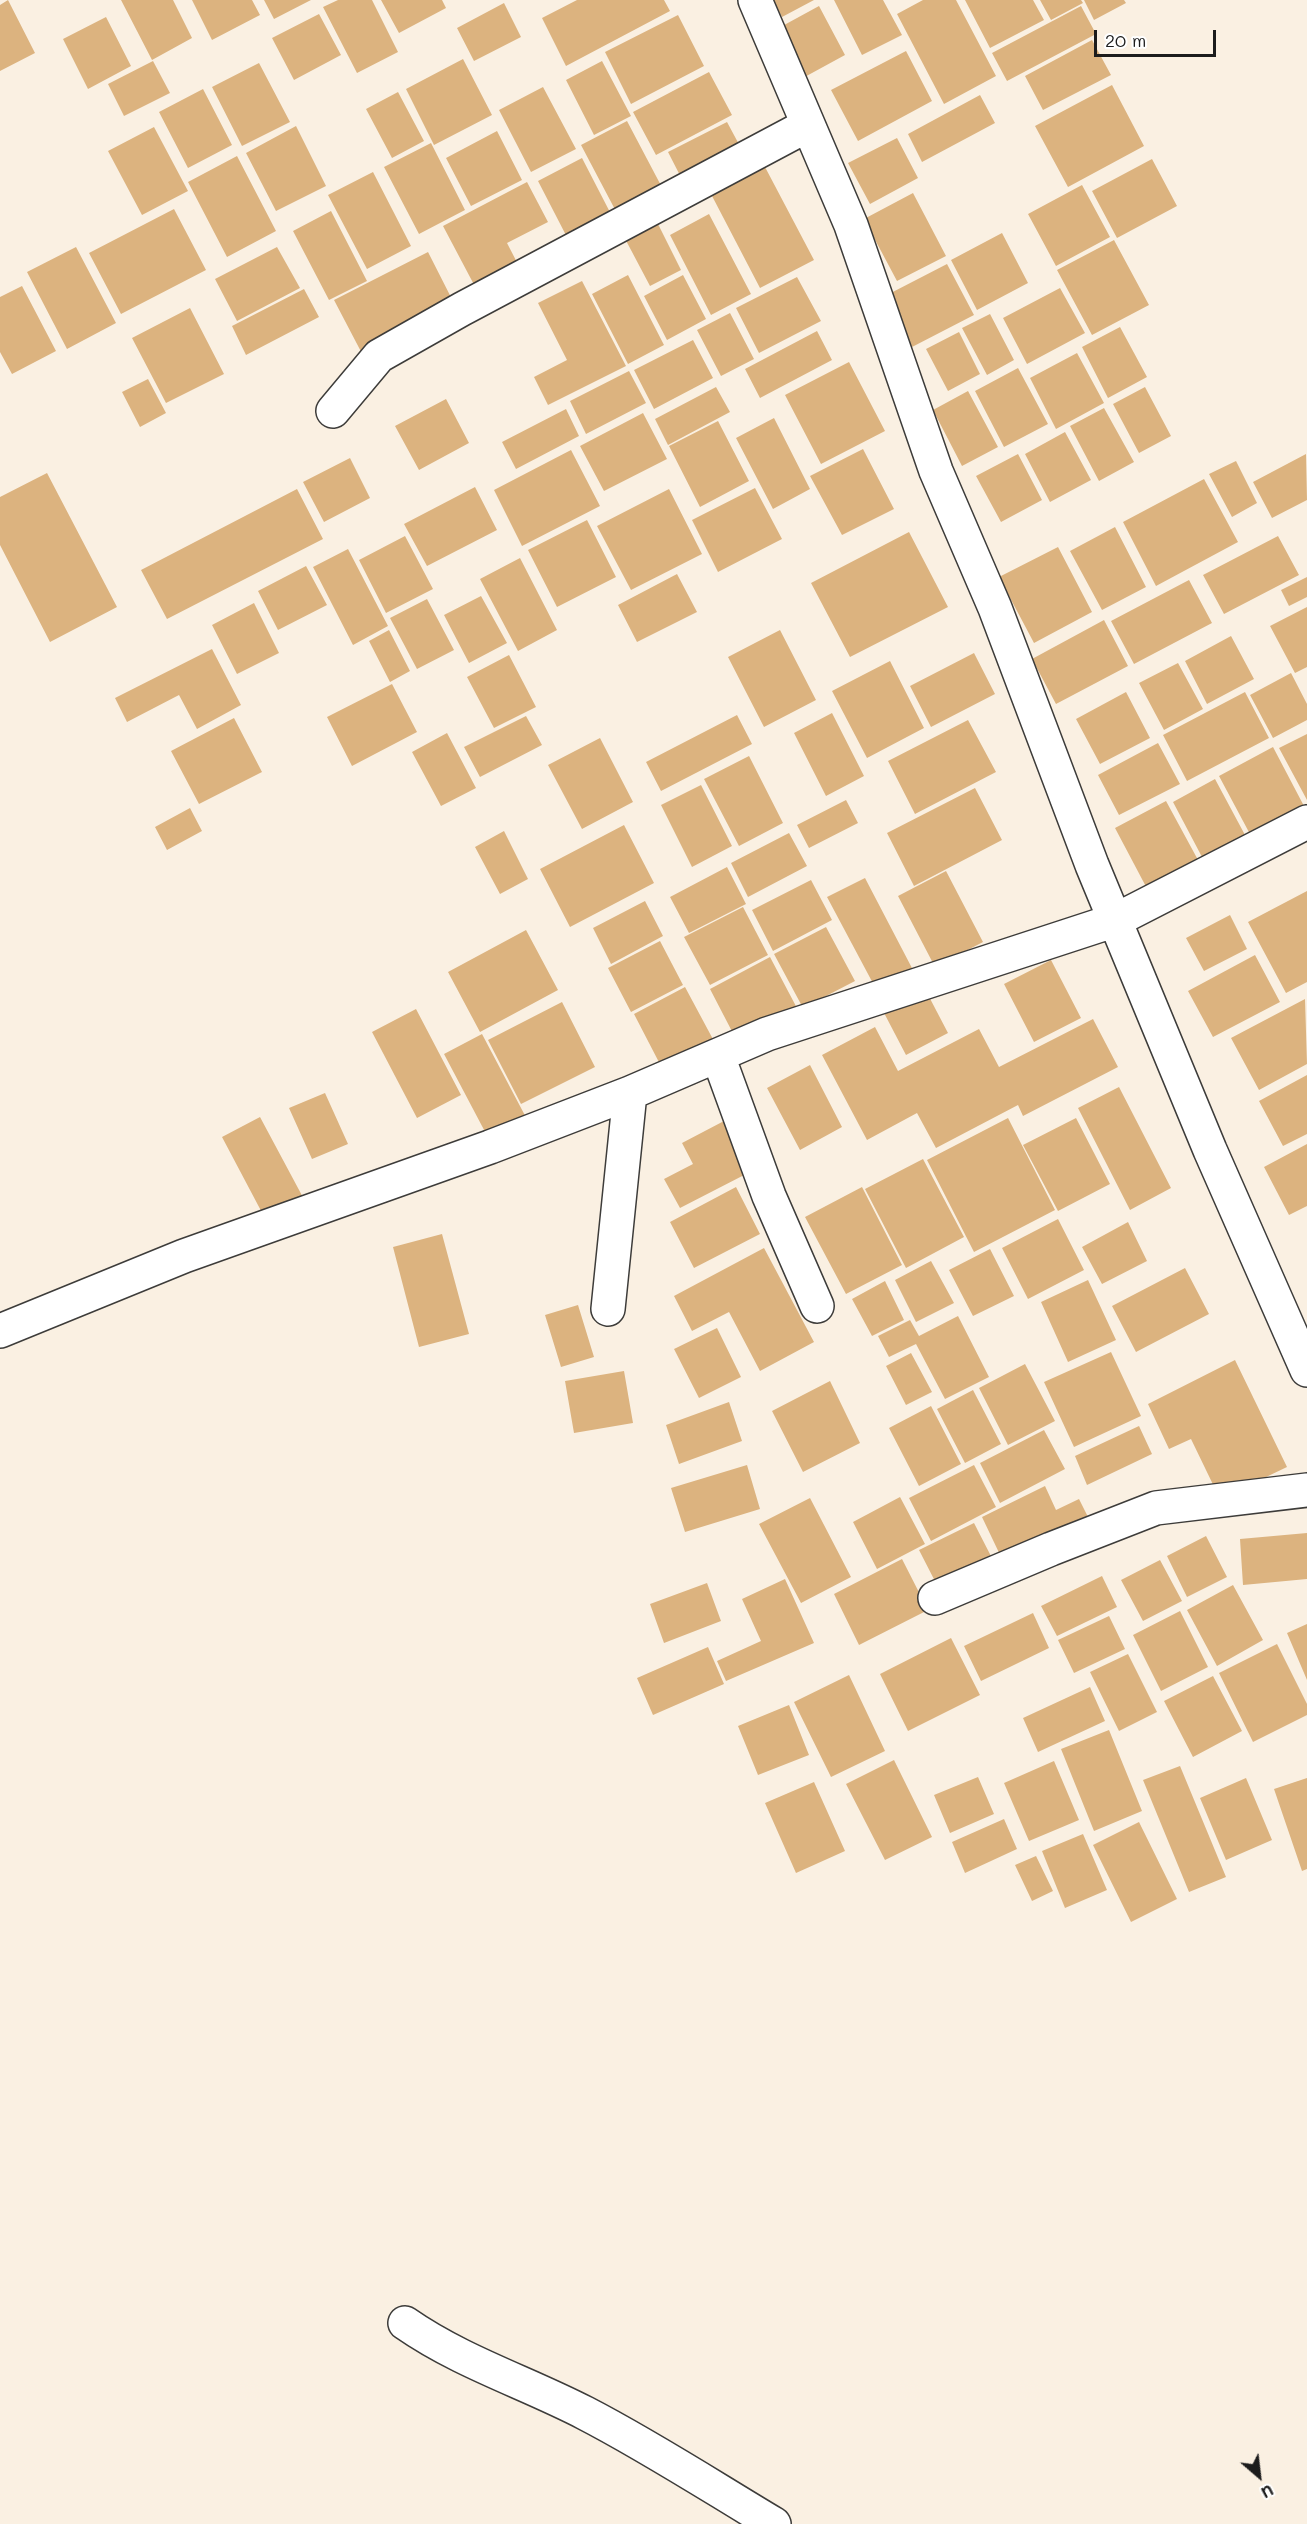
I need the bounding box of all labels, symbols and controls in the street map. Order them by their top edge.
scale bar [1097,18,1218,56]
text: 20 m [1105,28,1146,52]
north arrow [1229,2446,1289,2506]
text: U [1258,2480,1278,2504]

